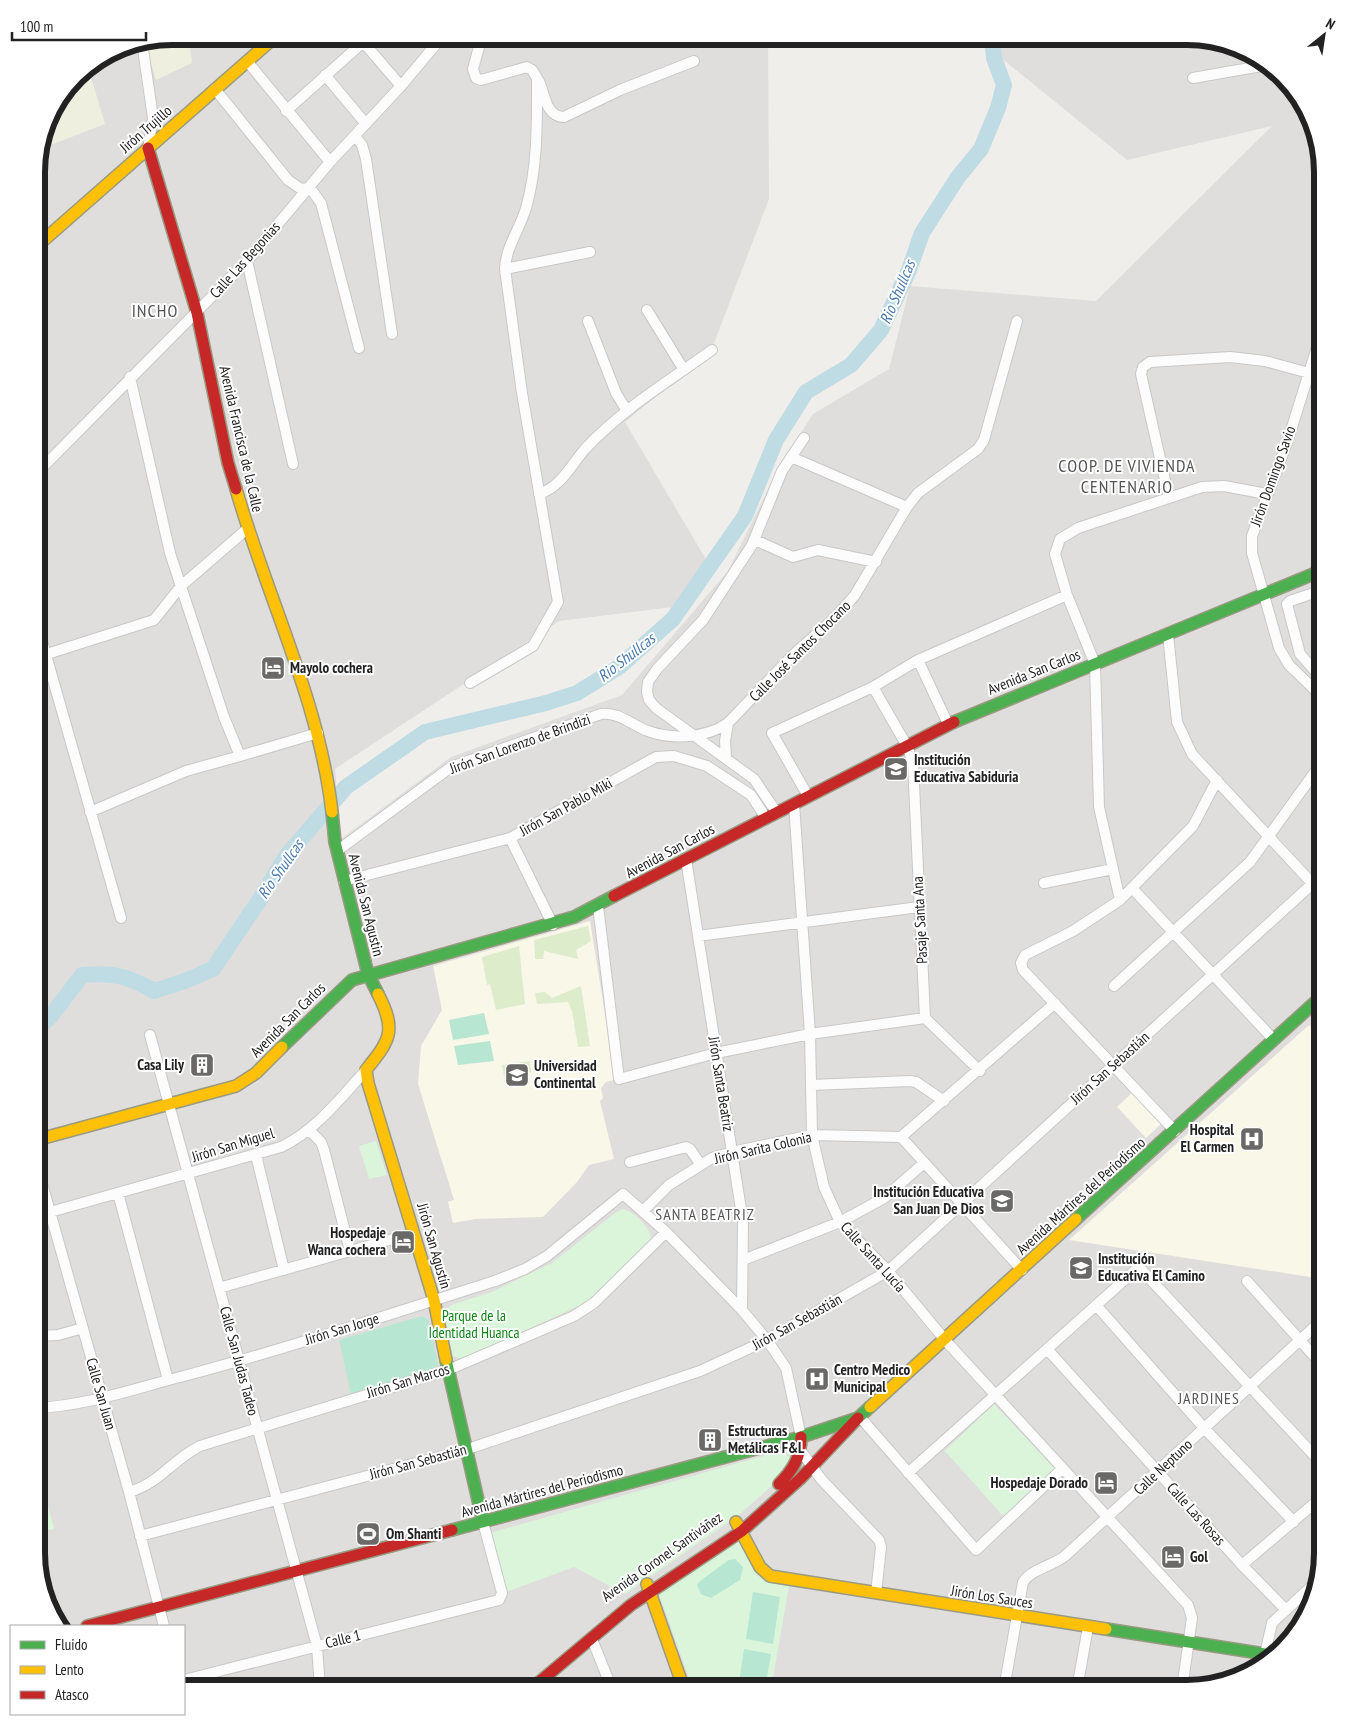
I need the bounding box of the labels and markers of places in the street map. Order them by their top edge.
hotel icon: Mayolo cochera [260,655,286,681]
place label: Mayolo cochera [290,658,373,677]
place label: Institución Educativa Sabiduria [914,750,1018,786]
school or university icon: Institución Educativa Sabiduria [883,756,909,782]
building icon: Casa Lily [189,1052,215,1078]
place label: Casa Lily [137,1055,185,1074]
place label: Universidad Continental [534,1056,597,1092]
school or university icon: Universidad Continental [504,1062,530,1088]
place label: Hospital El Carmen [1181,1120,1234,1156]
hospital icon: Hospital El Carmen [1239,1126,1265,1152]
place label: Institución Educativa San Juan De Dios [873,1182,984,1218]
school or university icon: Institución Educativa San Juan De Dios [989,1188,1015,1214]
place label: Hospedaje Wanca cochera [307,1223,386,1259]
hotel icon: Hospedaje Wanca cochera [390,1229,416,1255]
place label: Institución Educativa El Camino [1098,1249,1205,1285]
school or university icon: Institución Educativa El Camino [1068,1255,1094,1281]
place label: Centro Medico Municipal [834,1360,911,1396]
hospital icon: Centro Medico Municipal [804,1366,830,1392]
place label: Estructuras Metálicas F&L [728,1421,805,1457]
building icon: Estructuras Metálicas F&L [697,1427,723,1453]
hotel icon: Hospedaje Dorado [1093,1470,1119,1496]
place label: Hospedaje Dorado [991,1473,1088,1492]
sports icon: Om Shanti [355,1521,381,1547]
place label: Om Shanti [386,1524,441,1543]
hotel icon: Gol [1160,1544,1186,1570]
place label: Gol [1190,1547,1208,1566]

